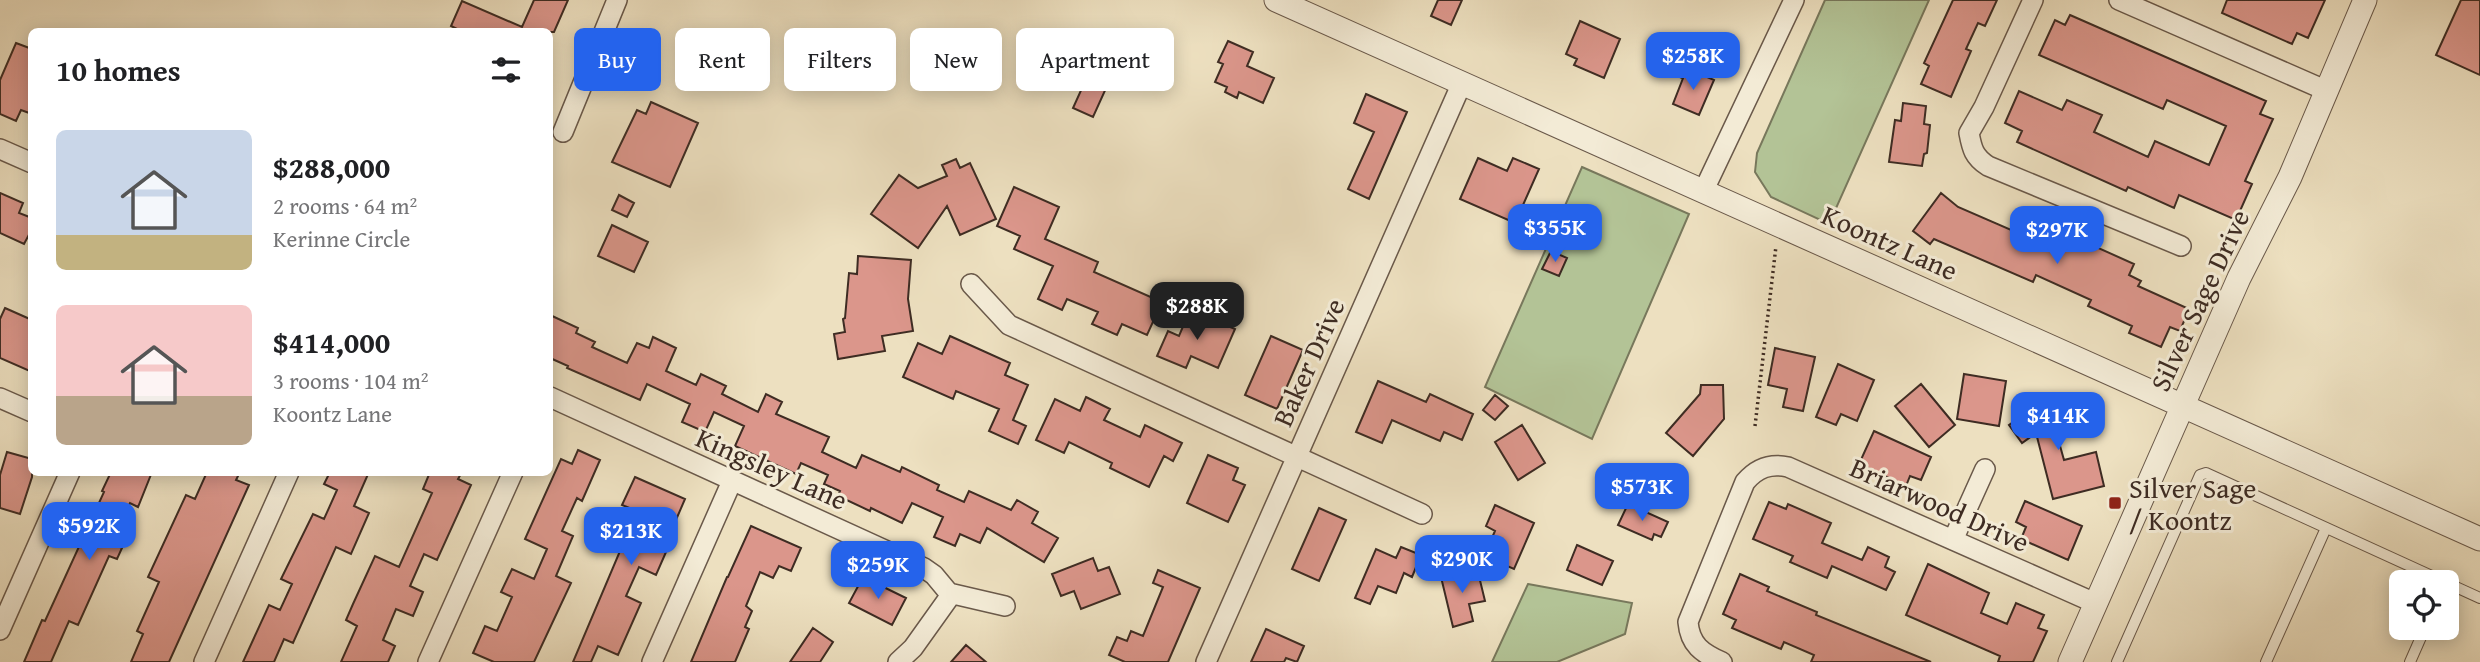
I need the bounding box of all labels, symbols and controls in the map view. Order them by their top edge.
chip: Buy [574,28,661,91]
chip: Rent [675,28,770,91]
chip: Filters [784,28,896,91]
chip: New [910,28,1002,91]
chip: Apartment [1016,28,1174,91]
pin: $258K [1644,32,1742,92]
text: $258K [1662,38,1724,71]
text: 10 homes [56,48,181,92]
icon: filters [487,51,525,89]
text: $288,000 [273,145,390,189]
icon: home [112,158,196,242]
text: 2 rooms · 64 m² [273,189,417,222]
street label: Koontz Lane [1815,194,1965,290]
street label: Silver Sage Drive [2139,202,2259,398]
pin: $355K [1506,204,1604,264]
pin: $297K [2008,206,2106,266]
text: $355K [1524,210,1586,243]
text: $297K [2026,212,2088,245]
text: Kerinne Circle [273,222,410,255]
pin: $288K [1148,282,1246,342]
text: $288K [1166,288,1228,321]
street label: Baker Drive [1262,291,1354,433]
text: $414,000 [273,320,390,364]
icon: home [112,333,196,417]
text: 3 rooms · 104 m² [273,364,428,397]
pin: $414K [2009,392,2107,452]
text: Koontz Lane [273,397,392,430]
text: $414K [2027,398,2089,431]
street label: Kingsley Lane [690,416,854,520]
street label: Briarwood Drive [1844,446,2036,562]
pin: $573K [1593,463,1691,523]
place label: Silver Sage / Koontz [2129,467,2257,540]
text: $573K [1611,469,1673,502]
marker: Silver Sage / Koontz [2107,495,2123,511]
pin: $592K [40,503,138,562]
text: $592K [58,508,120,541]
pin: $213K [582,508,680,567]
text: $213K [600,513,662,546]
pin: $290K [1413,536,1511,595]
text: $290K [1431,541,1493,574]
pin: $259K [829,542,927,601]
text: $259K [847,547,909,580]
map controls [2389,570,2459,640]
button: locate [2389,570,2459,640]

